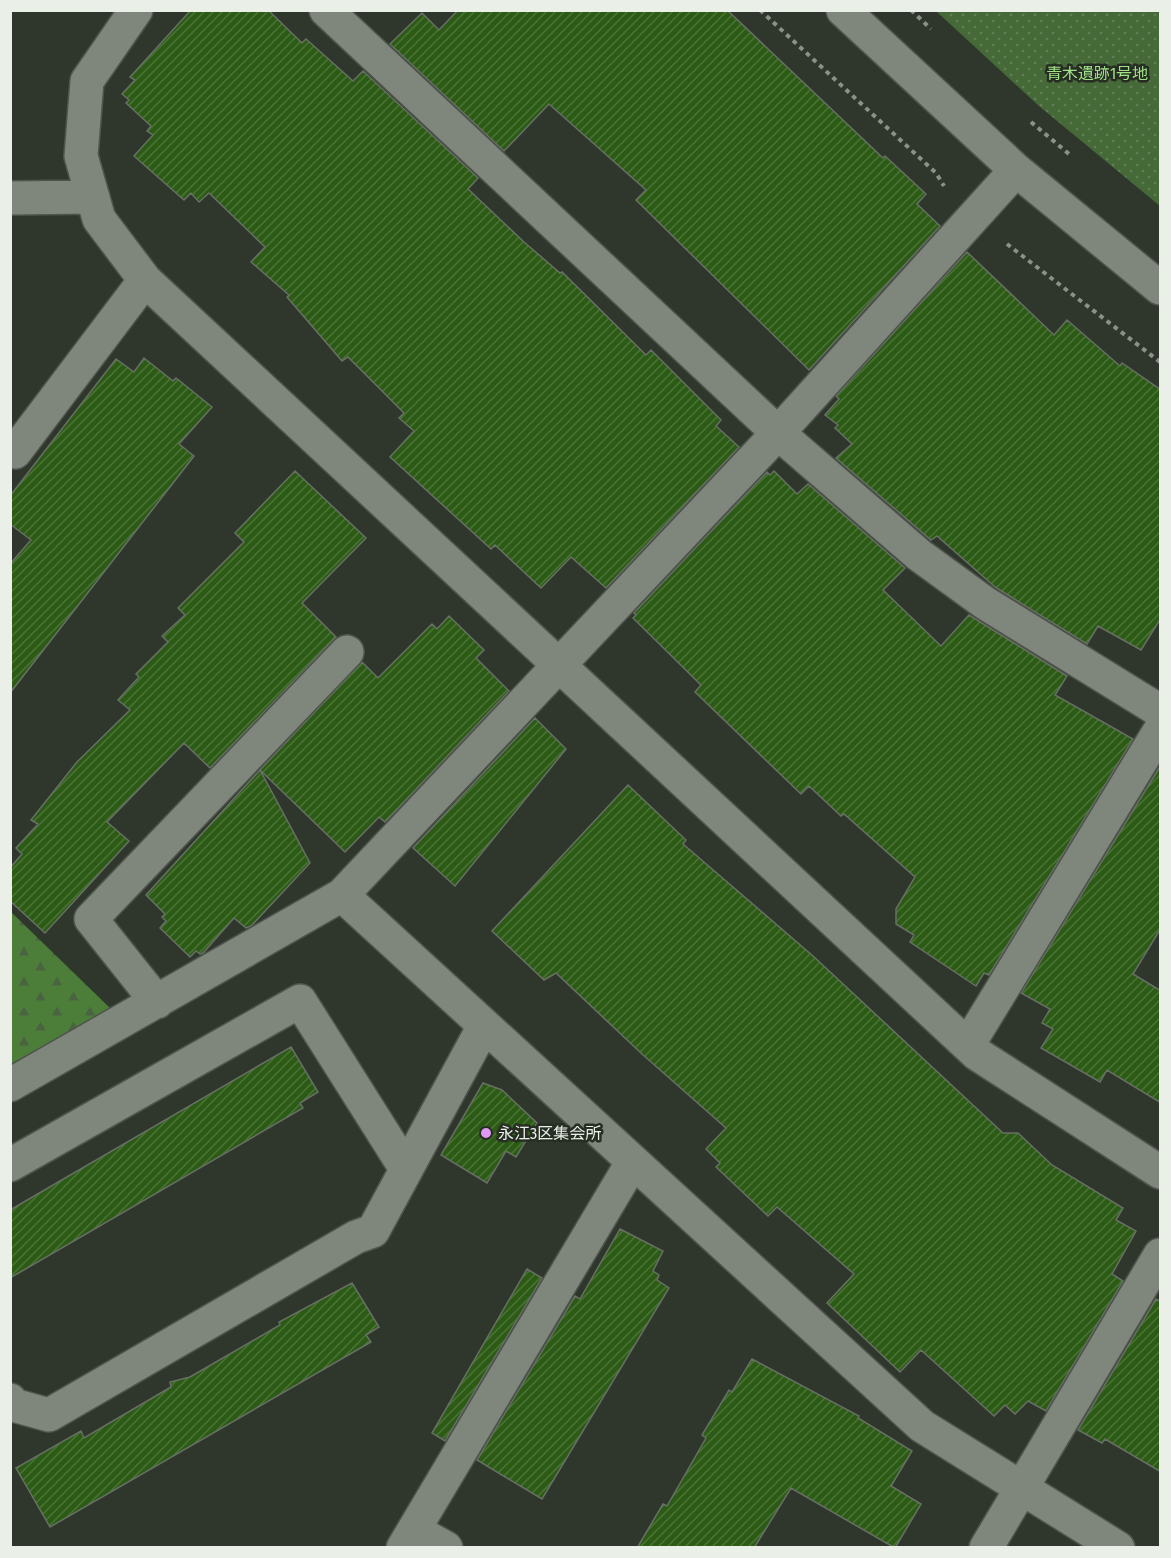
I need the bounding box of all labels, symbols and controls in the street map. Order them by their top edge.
park label: 青木遺跡1号地 [1046,64,1148,83]
place label: 永江3区集会所 [498,1124,601,1143]
marker: 永江3区集会所 [479,1126,493,1140]

